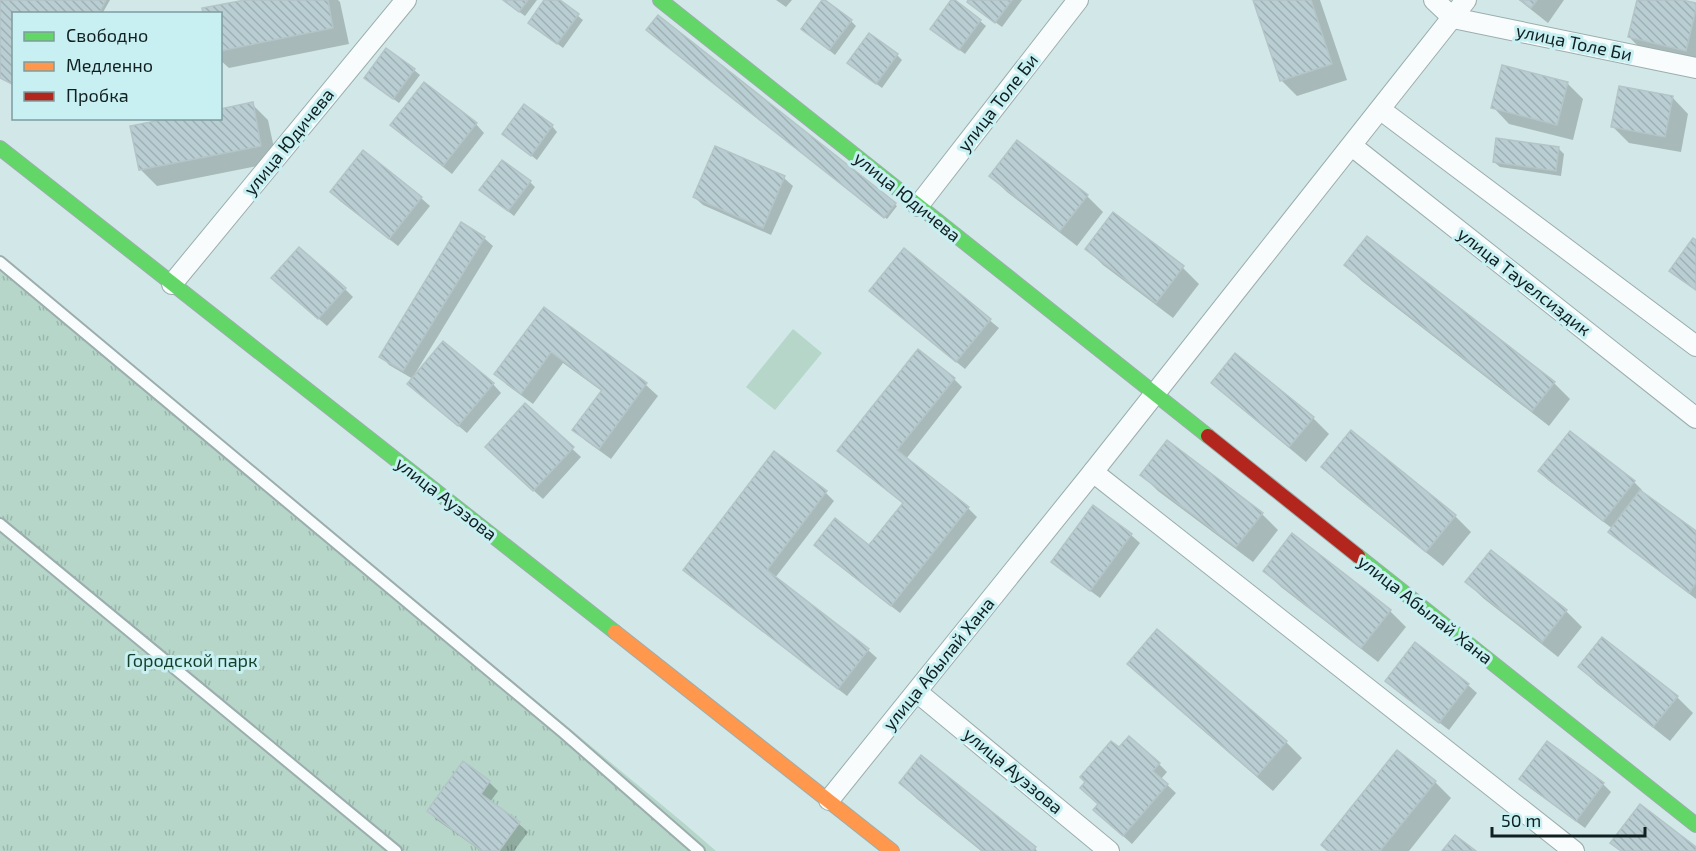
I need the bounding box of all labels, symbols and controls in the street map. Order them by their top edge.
legend [12,12,222,120]
street label: улица Толе Би [1514,19,1634,65]
text: Свободно [66,24,148,46]
street label: улица Толе Би [952,49,1042,156]
text: Медленно [66,54,153,76]
street label: улица Юдичева [238,83,338,199]
text: Пробка [66,84,129,106]
street label: улица Юдичева [850,146,966,246]
street label: улица Тауелсиздик [1454,222,1596,340]
street label: улица Ауэзова [391,452,502,545]
street label: улица Абылай Хана [1354,550,1497,669]
street label: улица Абылай Хана [878,592,999,734]
park label: Городской парк [126,649,258,671]
street label: улица Ауэзова [960,722,1068,818]
scale bar [1492,800,1645,838]
text: 50 m [1501,809,1541,831]

